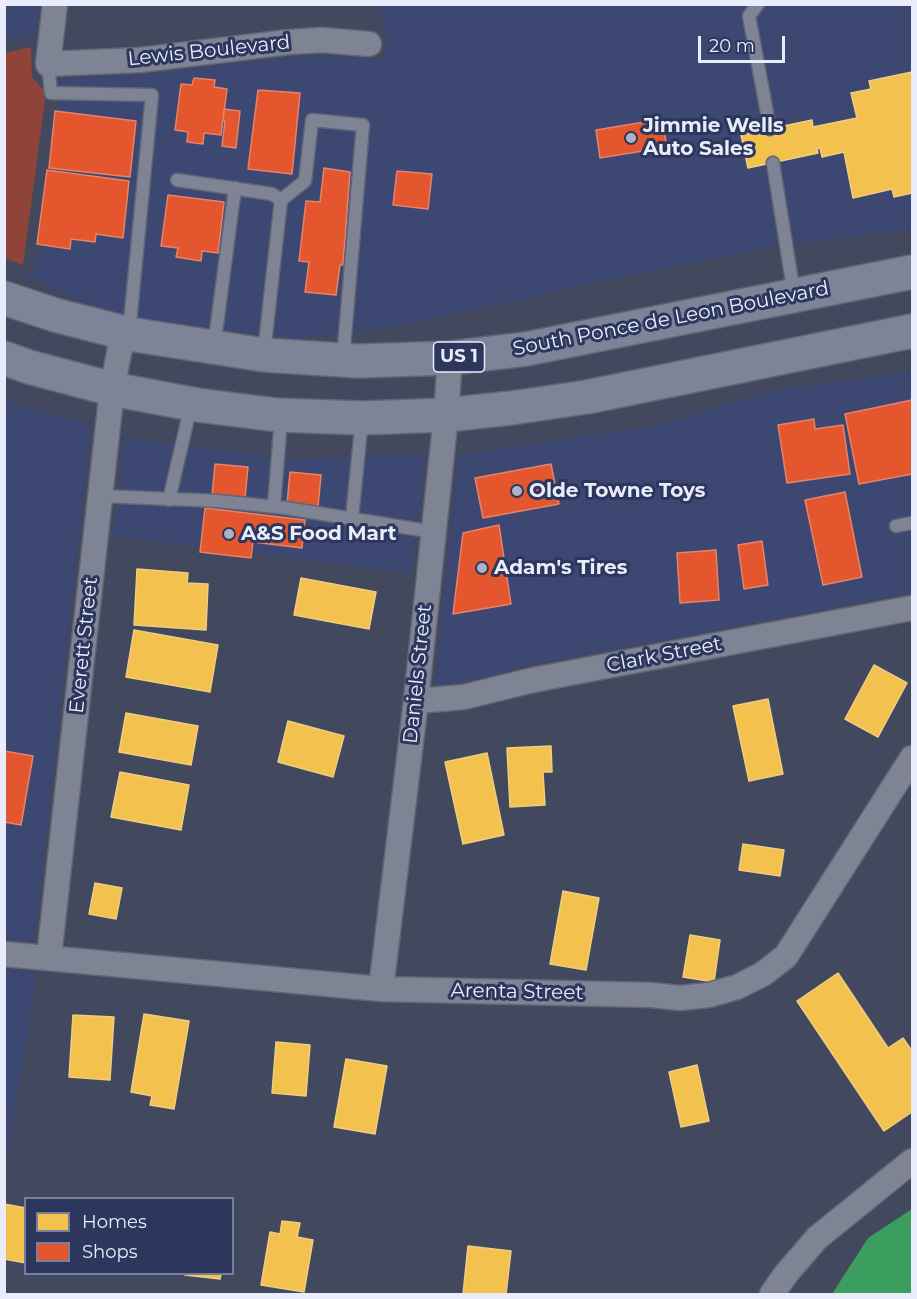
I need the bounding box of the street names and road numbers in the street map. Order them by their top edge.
street label: Lewis Boulevard [127,31,291,71]
street label: South Ponce de Leon Boulevard [511,277,831,361]
road number: US 1 [434,342,484,372]
street label: Everett Street [65,575,103,715]
street label: Daniels Street [399,603,437,745]
street label: Clark Street [604,632,724,678]
street label: Arenta Street [450,979,584,1005]

